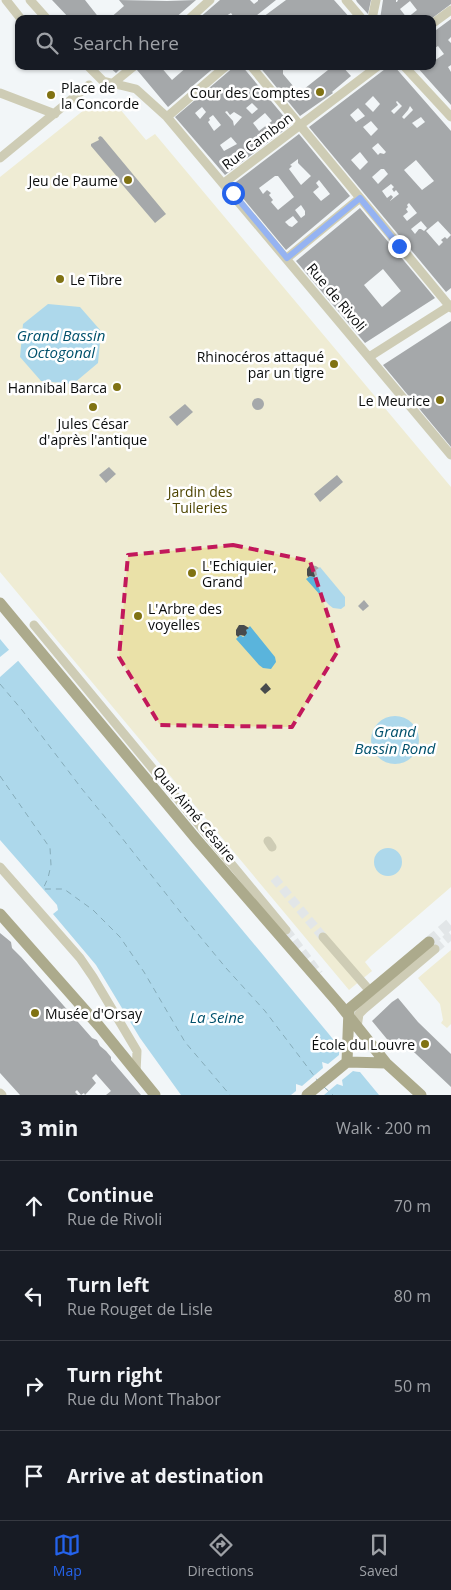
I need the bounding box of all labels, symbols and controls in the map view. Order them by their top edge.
search box [15,15,436,70]
icon: search [33,29,61,57]
text: Search here [73,30,179,56]
place label: Place de la Concorde [61,78,139,113]
place label: Cour des Comptes [190,83,310,102]
marker: Cour des Comptes [314,86,326,98]
marker: Place de la Concorde [45,89,57,101]
street label: Rue Cambon [218,108,296,174]
place label: Jeu de Paume [26,171,118,190]
marker: Jeu de Paume [122,174,134,186]
route start [222,182,245,205]
route end [388,235,411,258]
street label: Rue de Rivoli [303,259,371,335]
place label: Le Tibre [70,270,122,289]
marker: Le Tibre [54,273,66,285]
water label: Grand Bassin Octogonal [17,325,105,362]
place label: Rhinocéros attaqué par un tigre [197,347,324,382]
marker: Rhinocéros attaqué par un tigre [328,358,340,370]
place label: Hannibal Barca [8,378,107,397]
marker: Hannibal Barca [111,381,123,393]
place label: Le Meurice [358,391,430,410]
marker: Le Meurice [434,394,446,406]
marker: Jules César d'après l'antique [87,401,99,413]
place label: Jules César d'après l'antique [39,414,147,449]
park label: Jardin des Tuileries [166,482,233,517]
place label: L'Echiquier, Grand [202,556,277,591]
marker: L'Echiquier, Grand [186,567,198,579]
place label: L'Arbre des voyelles [148,599,222,634]
marker: L'Arbre des voyelles [132,610,144,622]
water label: Grand Bassin Rond [354,721,436,758]
street label: Quai Aimé Césaire [149,762,241,866]
place label: Musée d'Orsay [45,1004,143,1023]
marker: Musée d'Orsay [29,1007,41,1019]
water label: La Seine [190,1007,245,1027]
place label: École du Louvre [311,1035,415,1054]
marker: École du Louvre [419,1038,431,1050]
text: 3 min [20,1114,78,1142]
text: Walk · 200 m [336,1117,431,1139]
text: Continue [67,1182,154,1208]
icon: ahead [20,1192,48,1220]
text: 70 m [394,1195,431,1217]
text: Rue de Rivoli [67,1208,162,1230]
text: Turn left [67,1272,149,1298]
icon: left [20,1282,48,1310]
text: 80 m [394,1285,431,1307]
text: Rue Rouget de Lisle [67,1298,213,1320]
text: Turn right [67,1362,162,1388]
icon: right [20,1372,48,1400]
text: 50 m [394,1375,431,1397]
text: Rue du Mont Thabor [67,1388,221,1410]
icon: arrive [20,1462,48,1490]
text: Arrive at destination [67,1463,264,1489]
tab: Map [53,1531,82,1580]
tab: Directions [187,1531,254,1580]
tab: Saved [359,1531,398,1580]

